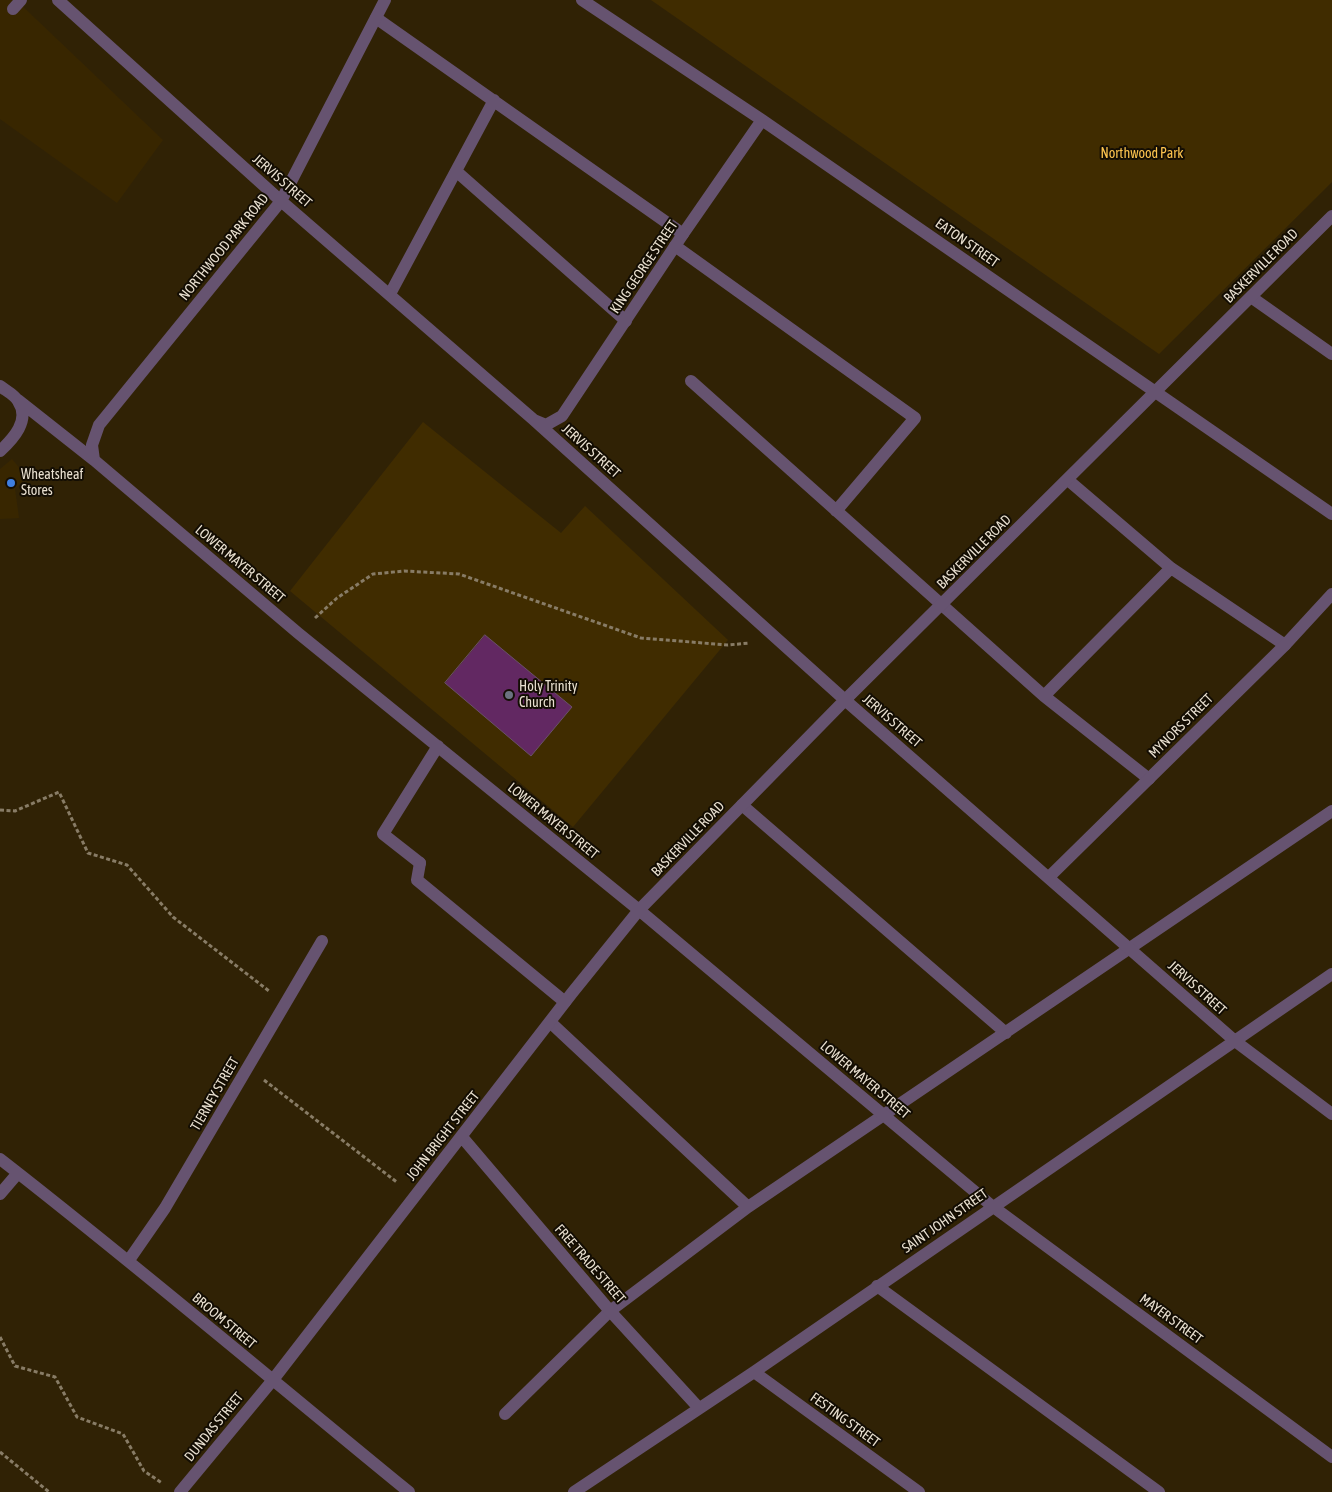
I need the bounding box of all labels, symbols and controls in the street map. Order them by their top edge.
park label: Northwood Park [1101,146,1183,162]
street label: JERVIS STREET [249,151,315,211]
street label: NORTHWOOD PARK ROAD [176,190,272,304]
street label: EATON STREET [932,215,1002,271]
street label: KING GEORGE STREET [607,217,681,317]
street label: BASKERVILLE ROAD [1220,225,1302,307]
street label: JERVIS STREET [558,420,624,482]
place label: Wheatsheaf Stores [21,467,83,500]
marker: Wheatsheaf Stores [5,477,17,489]
street label: BASKERVILLE ROAD [933,511,1015,593]
street label: LOWER MAYER STREET [192,522,288,606]
place label: Holy Trinity Church [519,679,577,712]
marker: Holy Trinity Church [503,689,515,701]
street label: MYNORS STREET [1145,690,1217,762]
street label: JERVIS STREET [859,691,925,751]
street label: LOWER MAYER STREET [504,779,602,863]
street label: BASKERVILLE ROAD [648,798,728,880]
street label: JERVIS STREET [1164,957,1230,1019]
street label: LOWER MAYER STREET [817,1038,913,1122]
street label: TIERNEY STREET [187,1054,243,1134]
street label: JOHN BRIGHT STREET [403,1088,483,1184]
street label: SAINT JOHN STREET [899,1185,991,1257]
street label: FREE TRADE STREET [551,1221,629,1307]
street label: BROOM STREET [189,1289,259,1353]
street label: MAYER STREET [1136,1291,1206,1347]
street label: DUNDAS STREET [181,1389,247,1465]
street label: FESTING STREET [807,1389,883,1451]

